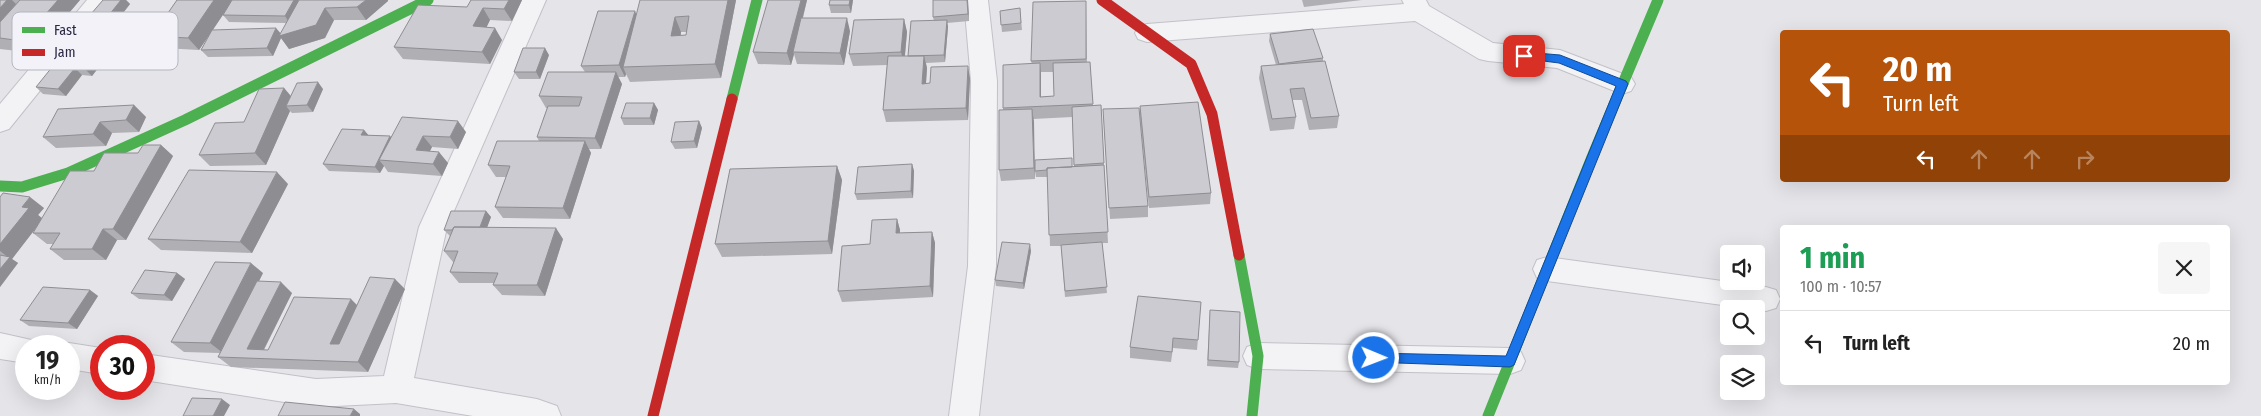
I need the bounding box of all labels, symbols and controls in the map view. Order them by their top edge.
legend [12,12,178,70]
text: Fast [54,22,77,39]
pin [1503,35,1545,77]
icon: arrive [1510,42,1538,70]
text: Jam [54,44,75,61]
text: 20 m [1883,48,1952,90]
icon: left [1800,50,1865,115]
text: Turn left [1883,90,1959,117]
icon: left [1912,145,1940,173]
icon: ahead [1965,145,1993,173]
icon: ahead [2018,145,2046,173]
icon: right [2071,145,2099,173]
text: 1 min [1800,240,1865,276]
button: close [2158,242,2210,294]
map controls [1720,245,1765,400]
button: sound [1720,245,1765,290]
text: 100 m · 10:57 [1800,277,1881,296]
button: search [1720,300,1765,345]
icon: left [1800,329,1828,357]
position arrow [1347,331,1399,383]
text: Turn left [1843,332,1910,355]
text: 20 m [2173,332,2210,355]
speed limit sign: 30 [90,335,155,400]
text: 19 [36,346,59,376]
button: layers [1720,355,1765,400]
text: km/h [34,373,61,387]

